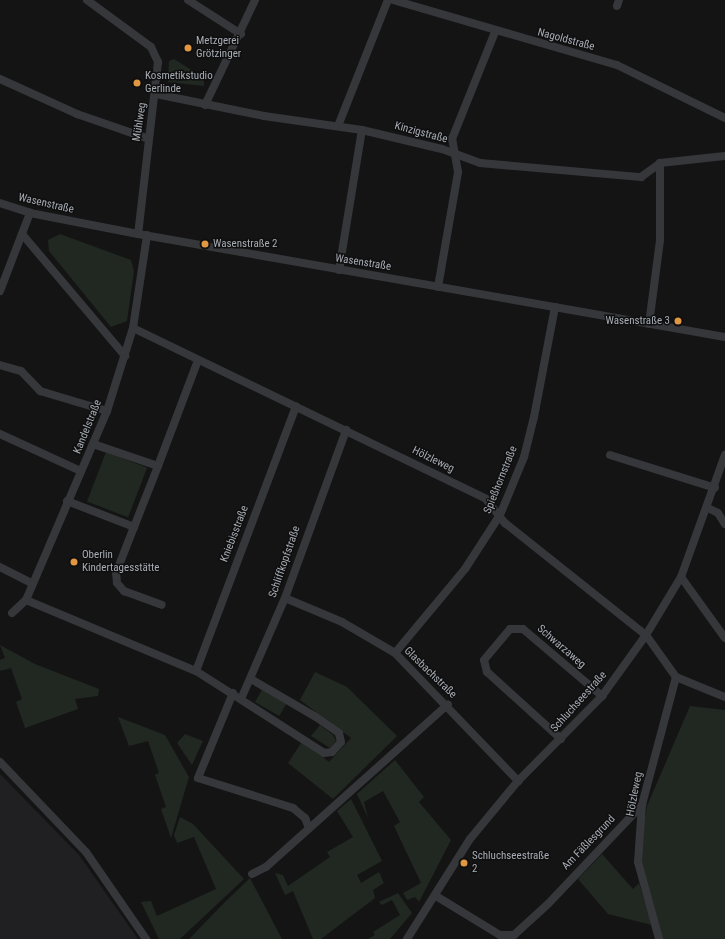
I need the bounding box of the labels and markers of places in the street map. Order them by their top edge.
place label: Metzgerei Grötzinger [196,35,241,61]
marker: Metzgerei Grötzinger [183,43,193,53]
place label: Kosmetikstudio Gerlinde [145,70,213,96]
marker: Kosmetikstudio Gerlinde [132,78,142,88]
place label: Wasenstraße 2 [213,237,278,251]
marker: Wasenstraße 2 [200,239,210,249]
place label: Wasenstraße 3 [605,314,670,328]
marker: Wasenstraße 3 [673,316,683,326]
place label: Oberlin Kindertagesstätte [82,549,159,575]
marker: Oberlin Kindertagesstätte [69,557,79,567]
place label: Schluchseestraße 2 [472,850,549,876]
marker: Schluchseestraße 2 [459,858,469,868]

